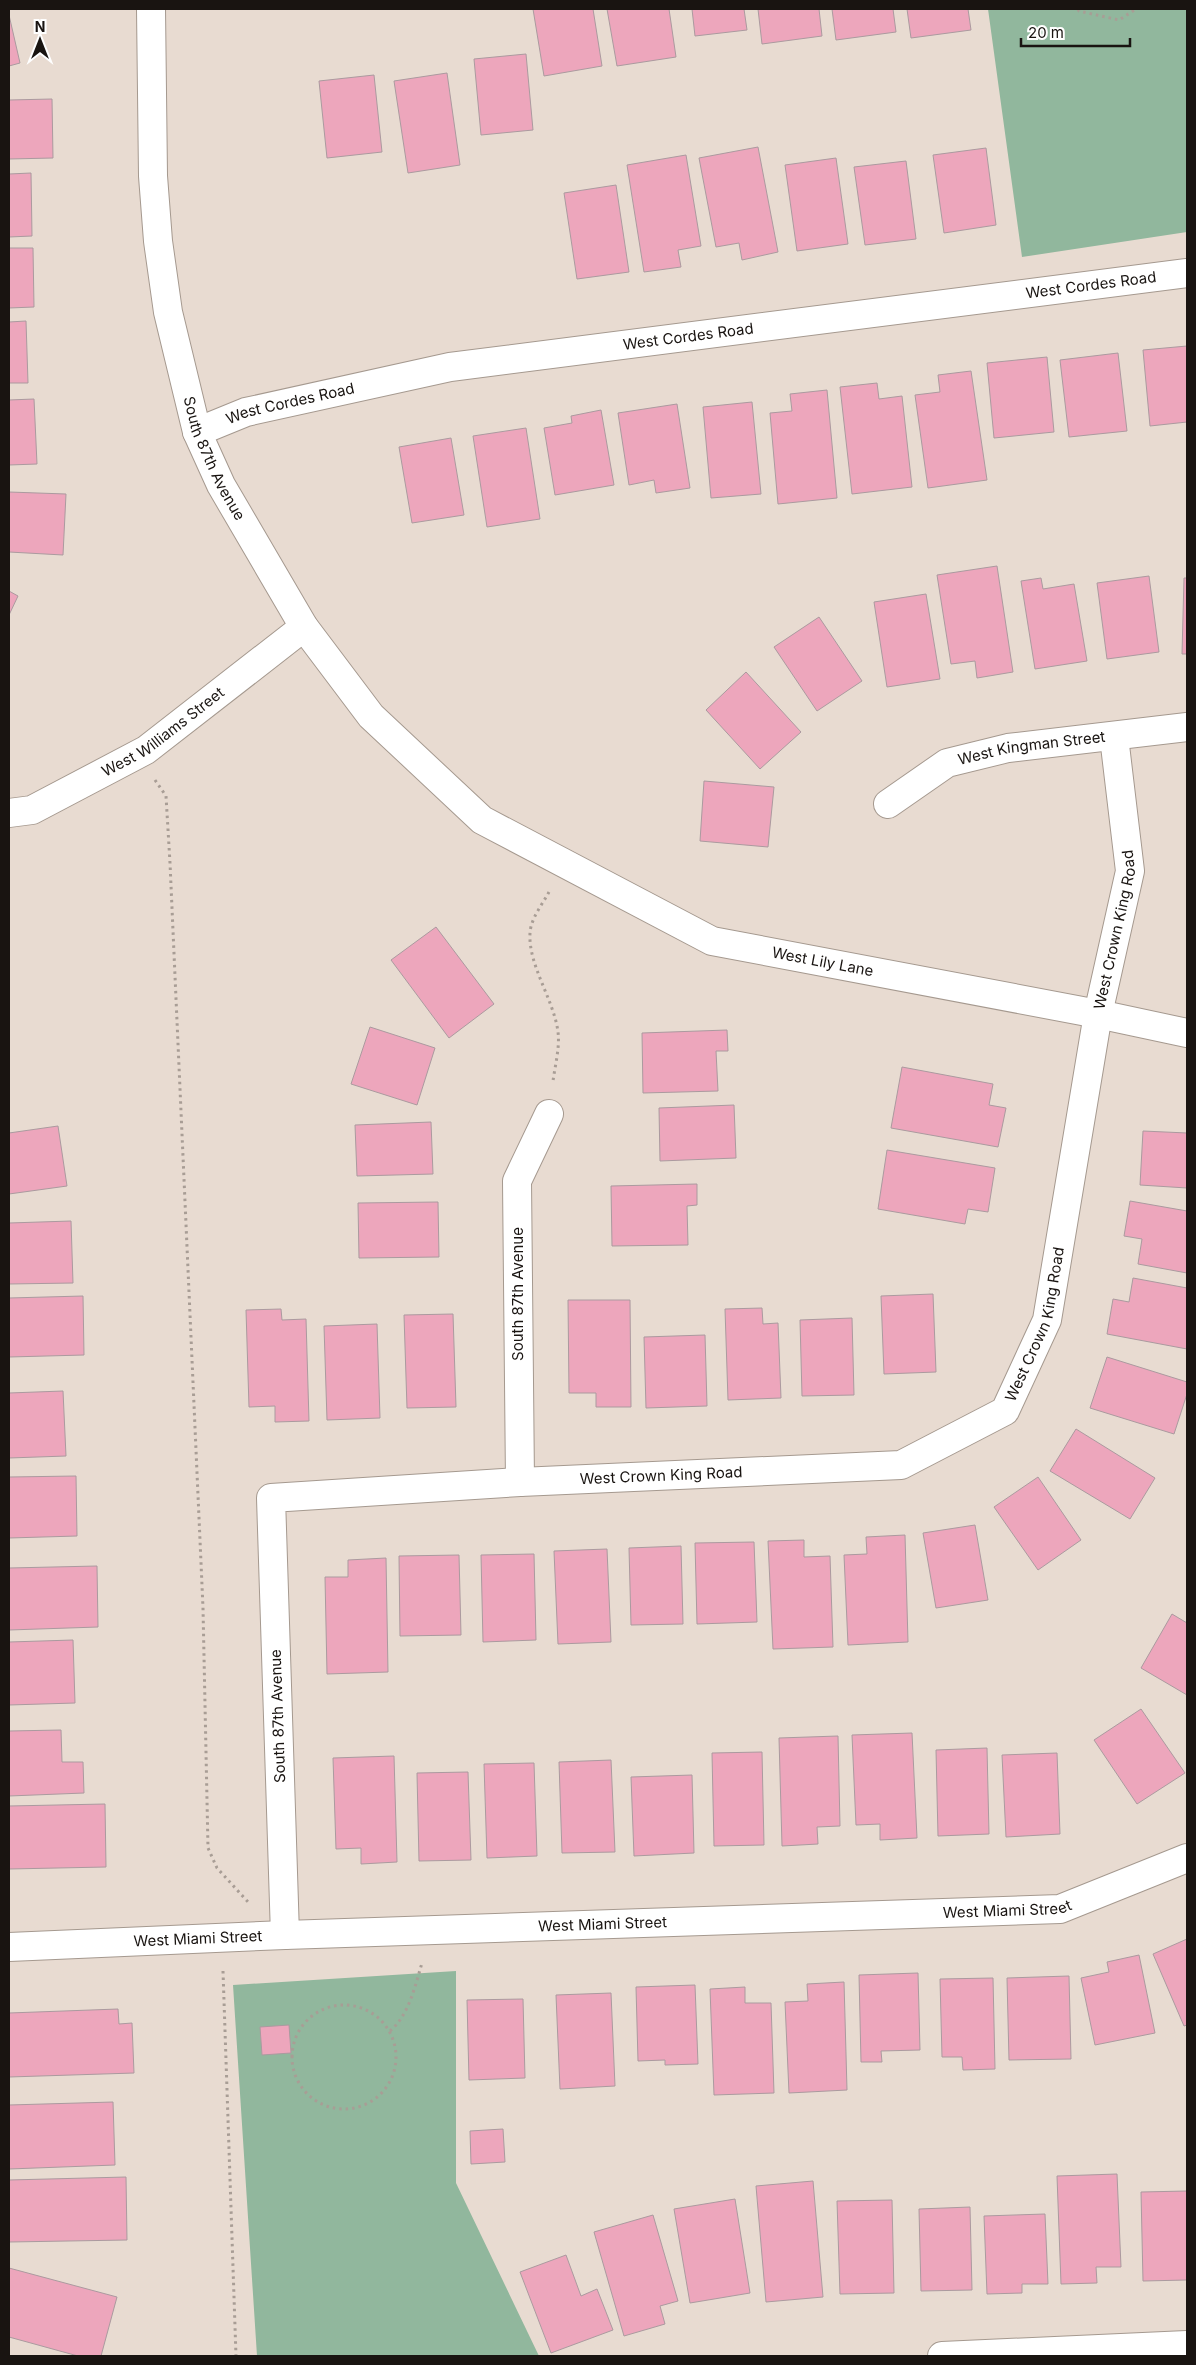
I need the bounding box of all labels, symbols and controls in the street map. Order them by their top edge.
north arrow [15,15,65,65]
scale bar [1021,15,1130,47]
text: N [35,18,45,35]
text: 20 m [1028,23,1064,42]
street label: West Cordes Road [1024,267,1157,302]
street label: West Cordes Road [622,318,755,354]
street label: West Cordes Road [223,378,356,428]
street label: South 87th Avenue [180,394,250,524]
street label: West Williams Street [98,683,228,781]
street label: West Kingman Street [956,727,1106,769]
street label: West Crown King Road [1089,849,1140,1011]
street label: West Lily Lane [770,943,875,980]
street label: South 87th Avenue [508,1227,527,1361]
street label: West Crown King Road [1001,1245,1068,1405]
street label: West Crown King Road [579,1462,743,1488]
street label: South 87th Avenue [266,1649,289,1783]
street label: West Miami Street [943,1895,1074,1922]
street label: West Miami Street [538,1912,667,1936]
street label: West Miami Street [133,1926,263,1951]

